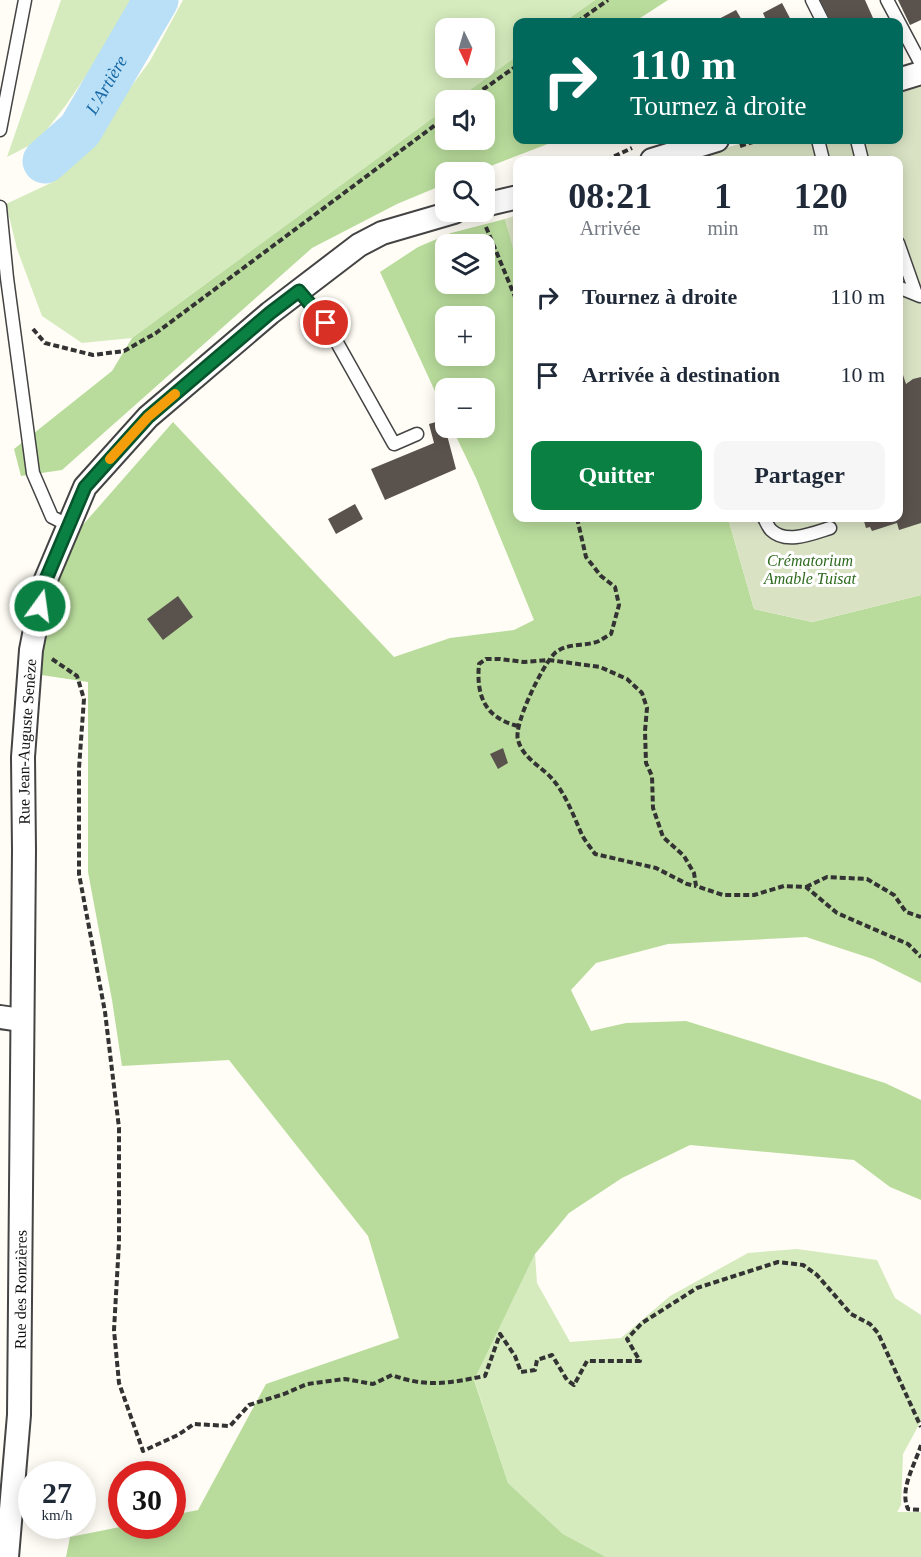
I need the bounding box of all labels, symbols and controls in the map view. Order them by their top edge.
north arrow [435,18,495,78]
map controls [435,18,495,438]
icon: right [531,42,609,120]
text: 110 m [630,42,736,88]
water label: L'Artière [81,52,131,119]
button: sound [435,90,495,150]
text: Tournez à droite [630,91,807,121]
button: search [435,162,495,222]
text: 08:21 [568,176,652,216]
text: 1 [714,176,732,216]
text: 120 [794,176,848,216]
text: Arrivée [580,217,641,239]
text: min [707,217,739,239]
text: m [813,217,829,239]
button: layers [435,234,495,294]
icon: right [531,281,564,314]
text: Tournez à droite [582,284,737,309]
text: 110 m [830,284,885,309]
pin [300,297,351,348]
icon: arrive [309,306,342,339]
button: + [435,306,495,366]
icon: arrive [531,359,564,392]
text: Arrivée à destination [582,362,780,387]
text: 10 m [840,362,885,387]
button: − [435,378,495,438]
button: Quitter [531,441,702,510]
button: Partager [714,441,885,510]
park label: Crématorium Amable Tuisat [763,552,857,587]
position arrow [8.0,574,72.0,638]
street label: Rue Jean-Auguste Senèze [15,658,39,825]
street label: Rue des Ronzières [12,1230,30,1349]
speed limit sign: 30 [108,1461,186,1539]
text: 27 [42,1476,72,1509]
text: km/h [42,1507,72,1523]

